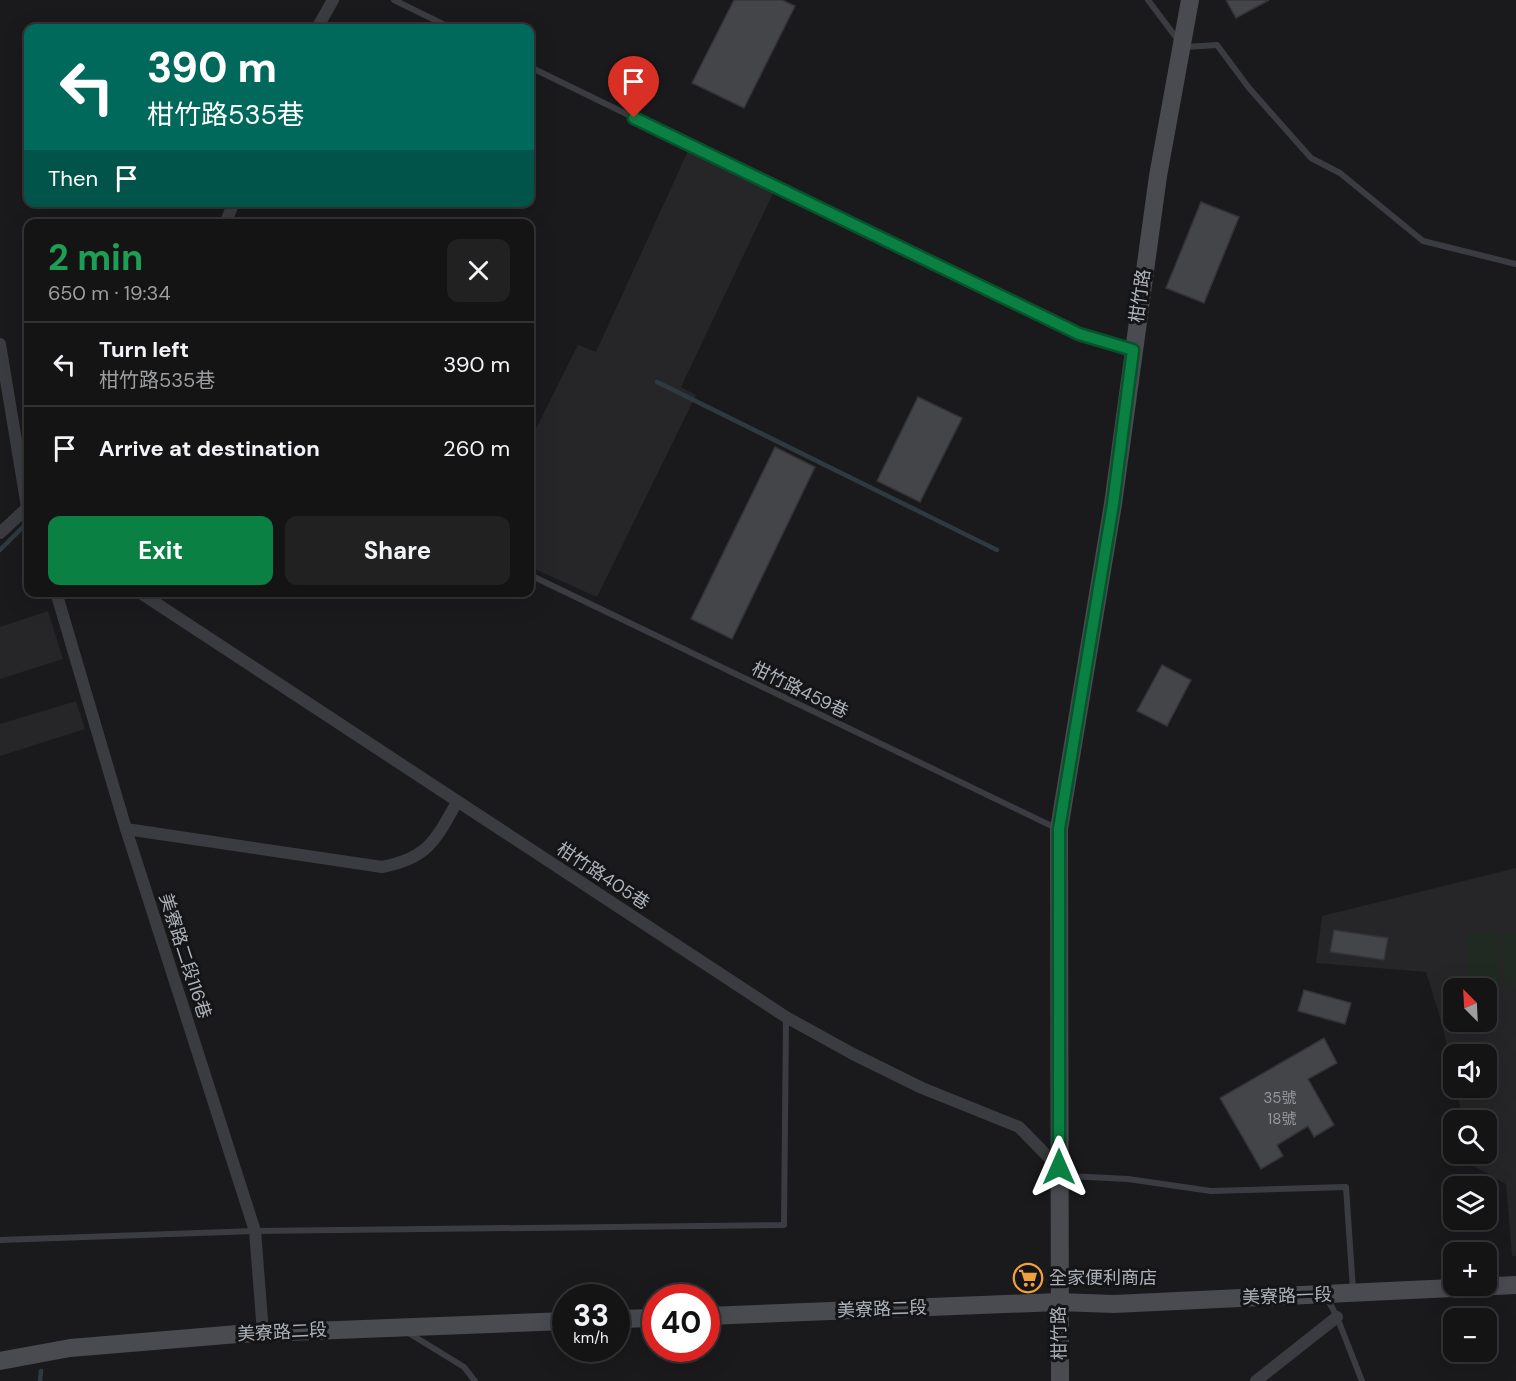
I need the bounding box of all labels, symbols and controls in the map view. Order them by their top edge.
text: 390 m [147,40,277,95]
icon: left [48,48,126,126]
pin [608,56,659,118]
icon: arrive [617,65,650,98]
text: 柑竹路535巷 [147,97,304,132]
icon: arrive [110,162,143,195]
text: Then [48,164,98,193]
text: 2 min [48,234,143,281]
button: close [447,239,510,302]
street label: 柑竹路 [1124,268,1156,324]
text: 650 m · 19:34 [48,280,171,306]
text: Turn left [99,335,189,364]
icon: left [48,348,81,381]
text: 390 m [443,350,510,379]
text: 柑竹路535巷 [99,367,215,393]
icon: arrive [48,432,81,465]
text: Arrive at destination [99,434,320,463]
text: 260 m [443,434,510,463]
button: Exit [48,516,273,585]
button: Share [285,516,510,585]
street label: 柑竹路459巷 [748,656,852,724]
street label: 柑竹路405巷 [552,837,654,915]
street label: 美寮路二段116巷 [153,890,217,1022]
north arrow [1443,978,1497,1032]
map controls [1443,978,1497,1362]
button: sound [1443,1044,1497,1098]
house number: 35號 [1263,1088,1297,1108]
house number: 18號 [1268,1109,1296,1129]
button: search [1443,1110,1497,1164]
position arrow [1027,1135,1091,1199]
button: layers [1443,1176,1497,1230]
button: + [1443,1242,1497,1296]
supermarket icon: 全家便利商店 [1012,1262,1044,1294]
place label: 全家便利商店 [1049,1266,1157,1290]
street label: 美寮路一段 [1242,1282,1332,1310]
speed limit sign: 40 [642,1284,720,1362]
street label: 美寮路二段 [837,1295,927,1323]
text: 33 [573,1296,609,1335]
street label: 柑竹路 [1047,1306,1071,1360]
button: − [1443,1308,1497,1362]
street label: 美寮路二段 [236,1318,328,1346]
text: km/h [573,1328,609,1348]

